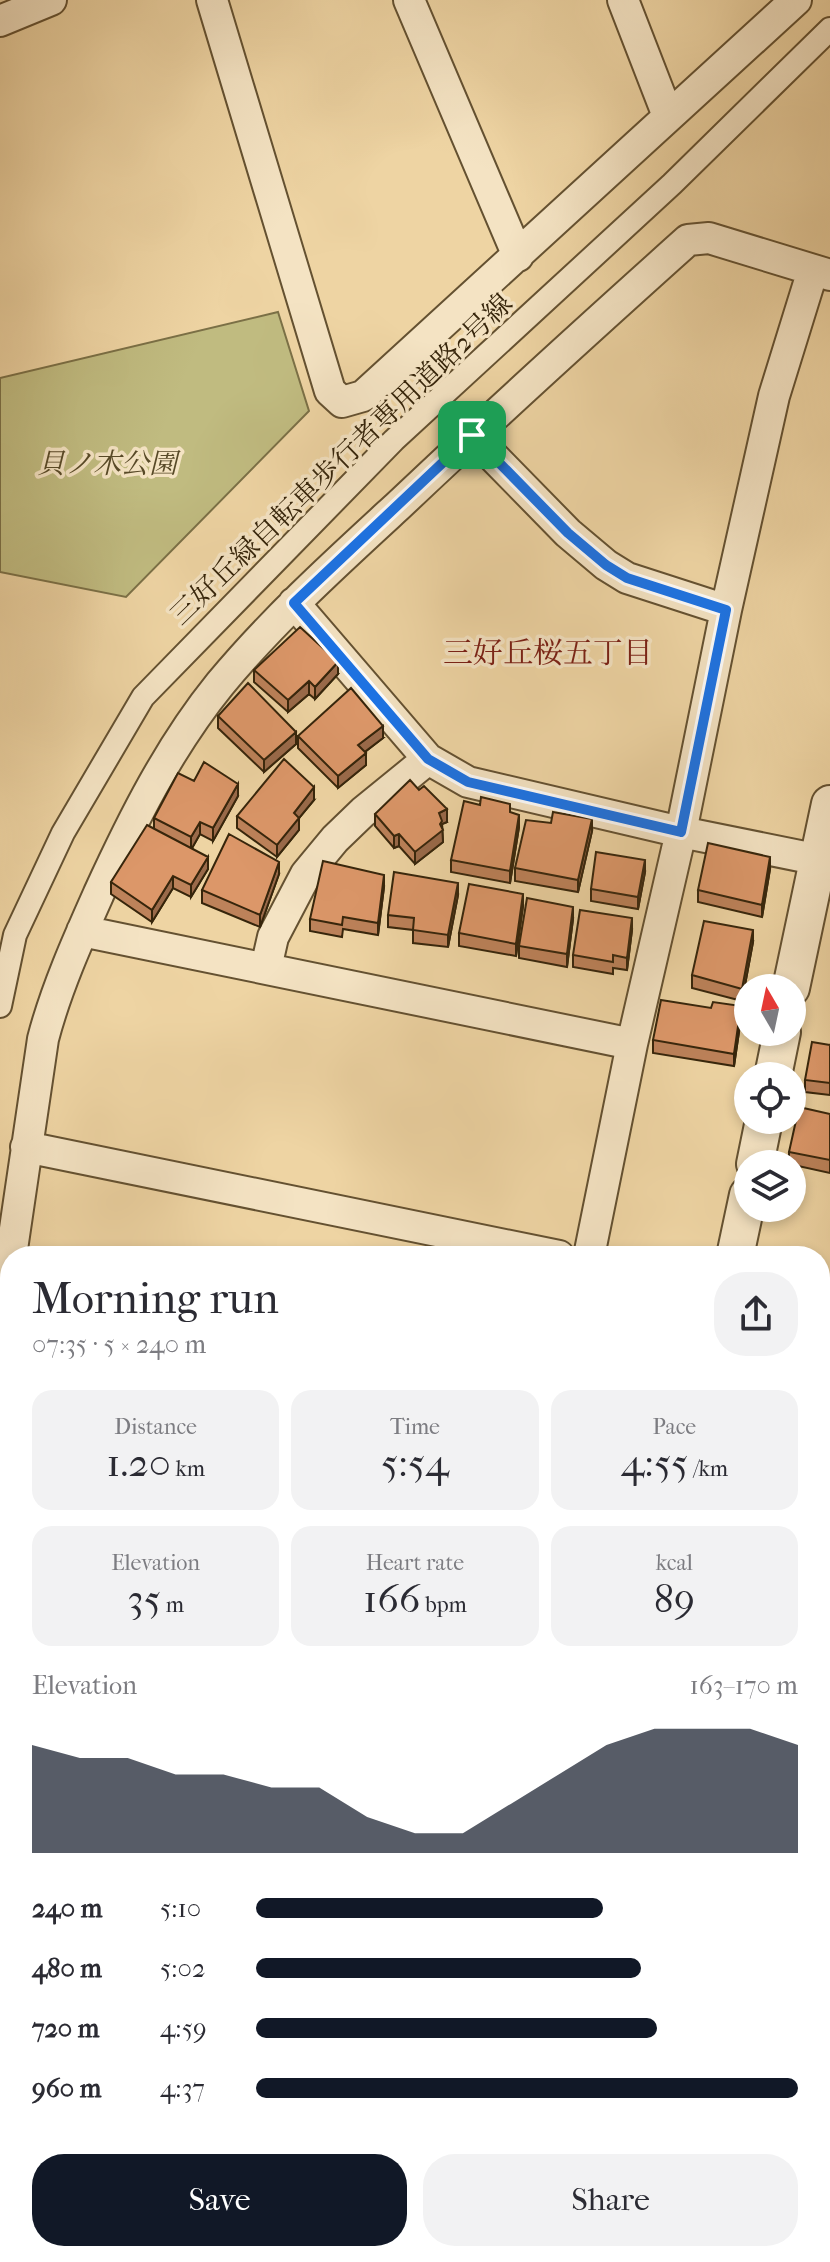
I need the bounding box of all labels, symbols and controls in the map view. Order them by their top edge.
street label: 三好丘緑自転車歩行者専用道路2号線 [163,287,519,631]
pin [438,401,506,469]
icon: arrive [450,413,494,457]
park label: 貝ノ木公園 [37,447,181,480]
district label: 三好丘桜五丁目 [443,636,653,671]
north arrow [734,974,806,1046]
map controls [734,974,806,1222]
button: locate [734,1062,806,1134]
button: layers [734,1150,806,1222]
button: share [714,1272,798,1356]
text: Morning run [32,1273,279,1324]
text: 07:35 · 5 × 240 m [32,1329,206,1360]
text: Distance [114,1414,197,1440]
text: Time [390,1414,440,1440]
text: Pace [652,1414,696,1440]
text: 1.20 [106,1440,171,1486]
text: 5:54 [381,1440,449,1486]
text: 4:55 [621,1440,688,1486]
text: km [171,1456,205,1482]
text: /km [688,1456,728,1482]
text: Elevation [111,1550,200,1576]
text: Heart rate [366,1550,464,1576]
text: kcal [656,1550,693,1576]
text: 35 [127,1576,161,1622]
text: 166 [363,1576,421,1622]
text: 89 [654,1576,695,1622]
text: m [161,1592,184,1618]
text: bpm [421,1592,467,1618]
text: Elevation [32,1670,137,1701]
text: 163–170 m [689,1670,798,1701]
text: 240 m [32,1893,102,1924]
text: 5:10 [160,1893,201,1924]
text: 480 m [32,1953,102,1984]
text: 5:02 [160,1953,205,1984]
text: 720 m [32,2013,99,2044]
text: 4:59 [160,2013,207,2044]
text: 960 m [32,2073,101,2104]
text: 4:37 [160,2073,205,2104]
button: Save [32,2154,407,2246]
button: Share [423,2154,798,2246]

